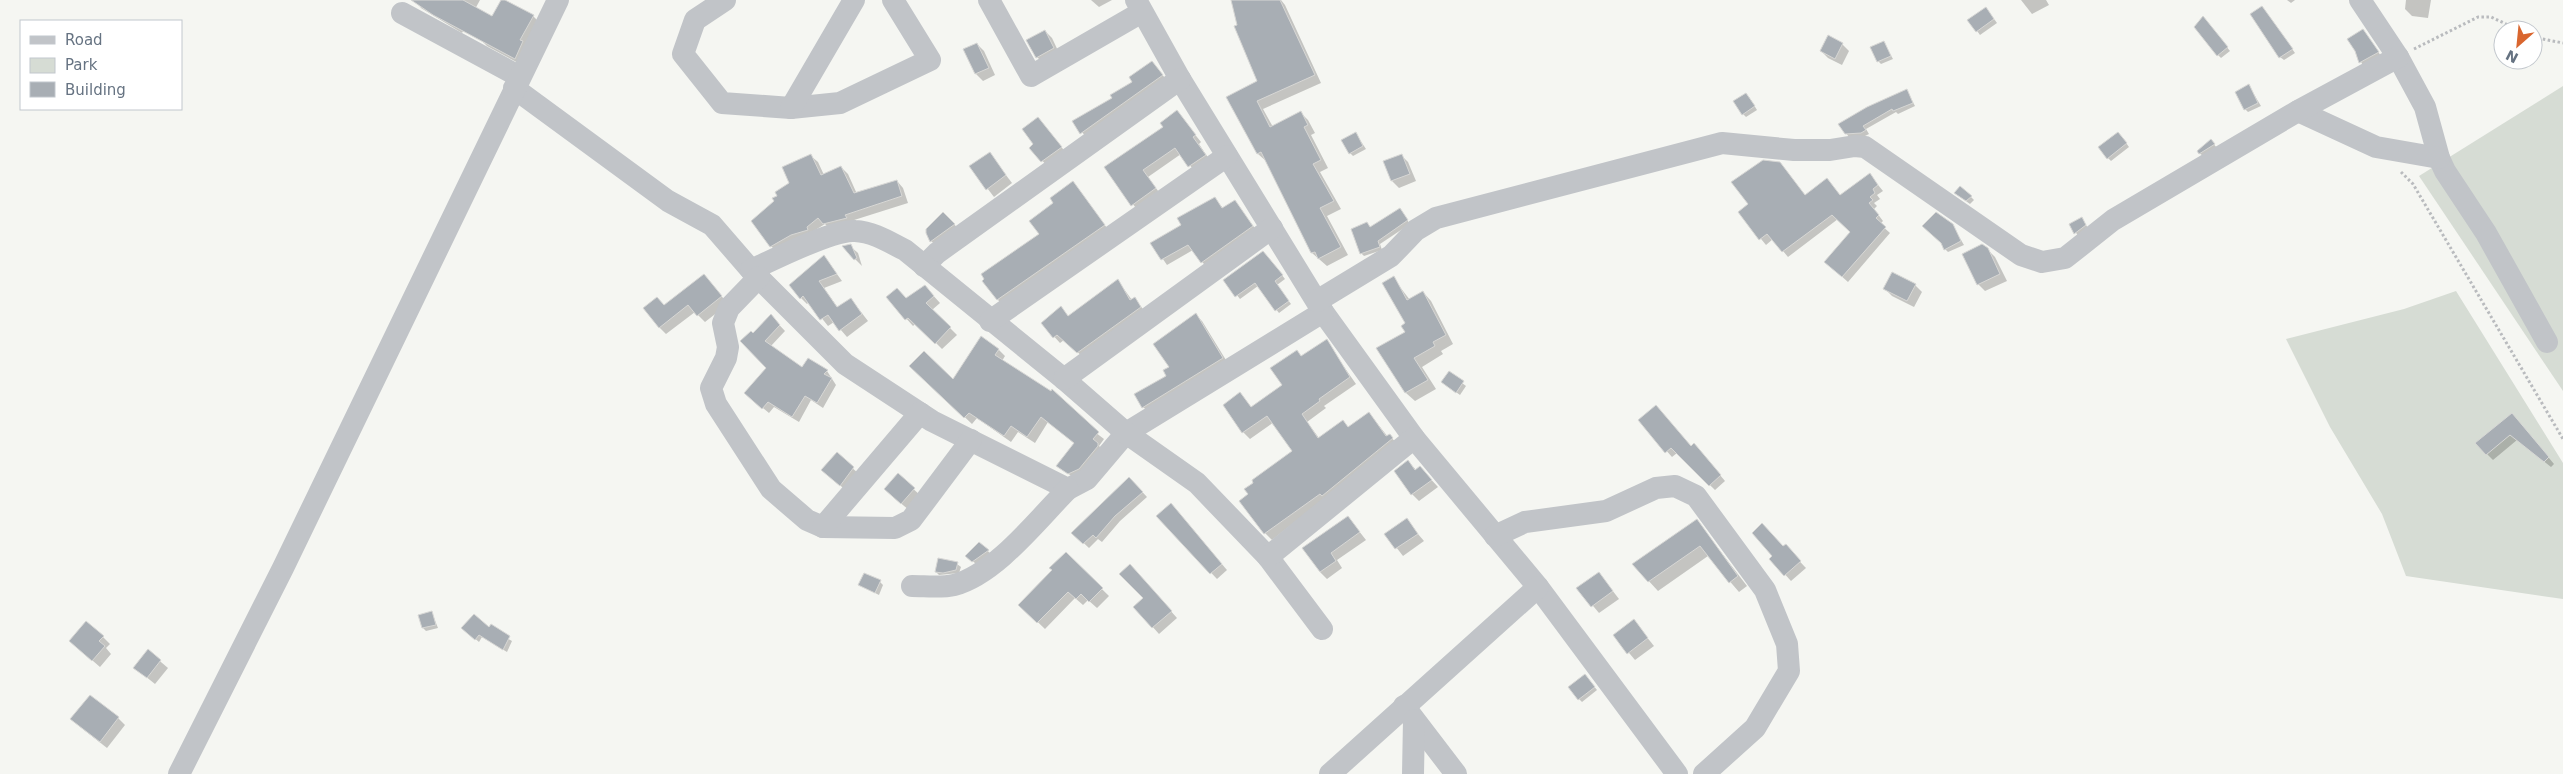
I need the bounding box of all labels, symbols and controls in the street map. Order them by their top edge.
legend [20,20,182,110]
north arrow [2493,20,2543,70]
text: Road [65,31,103,49]
text: N [2503,47,2521,66]
text: Park [65,56,98,74]
text: Building [65,81,126,99]

